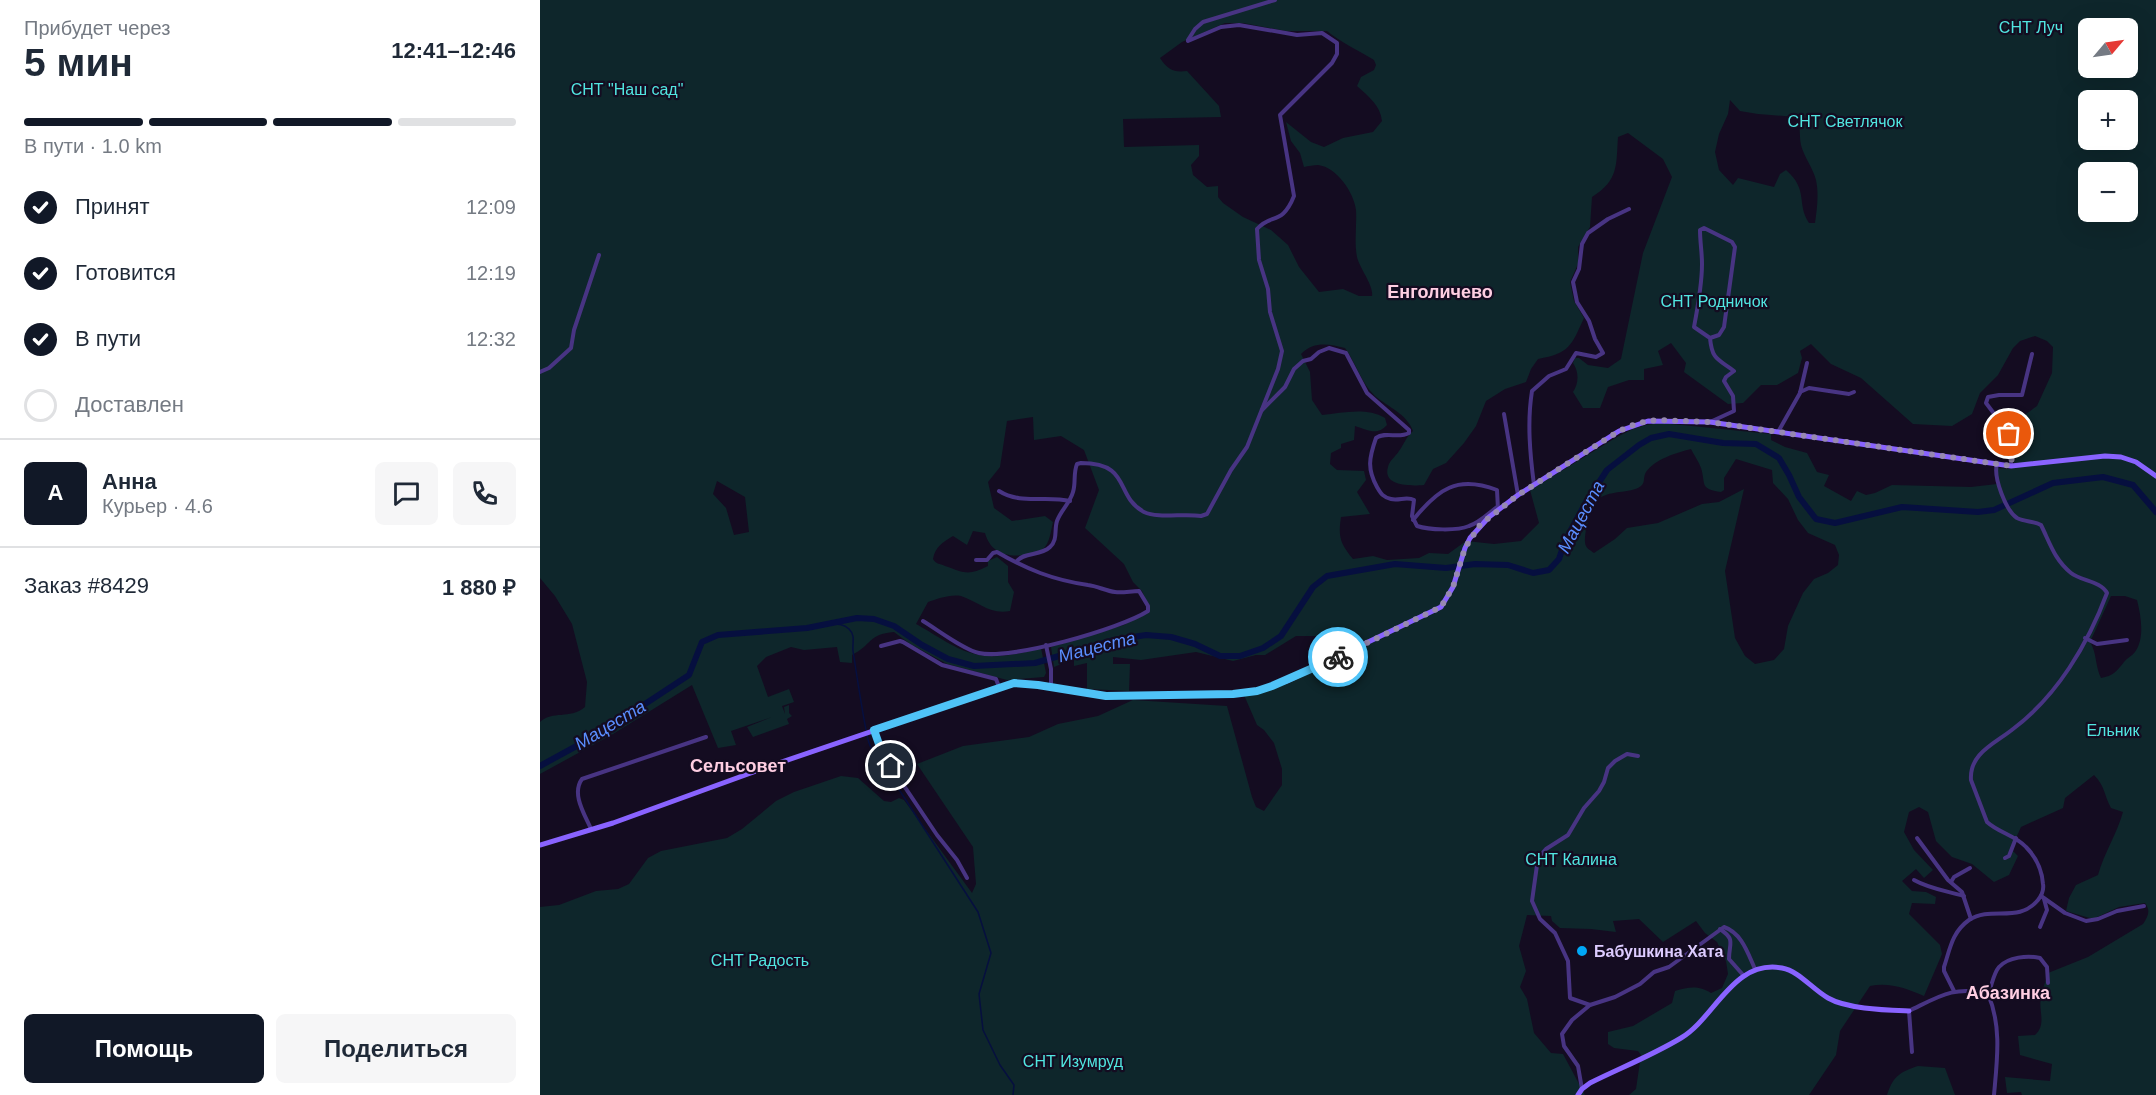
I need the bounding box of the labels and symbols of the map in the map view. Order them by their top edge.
north arrow [2078,18,2138,78]
park label: СНТ Луч [1999,19,2063,36]
park label: СНТ "Наш сад" [571,81,683,98]
park label: СНТ Светлячок [1788,113,1903,130]
district label: Енголичево [1387,282,1493,302]
park label: СНТ Родничок [1660,293,1769,310]
pin [1983,408,2034,459]
water label: Мацеста [1554,477,1608,557]
courier [1308,627,1368,687]
water label: Мацеста [1056,628,1138,666]
water label: Мацеста [571,696,649,754]
park label: Ельник [2086,722,2141,739]
pin [865,740,916,791]
district label: Сельсовет [690,756,786,776]
park label: СНТ Калина [1525,851,1617,868]
place label: Бабушкина Хата [1594,943,1724,960]
marker: Бабушкина Хата [1575,944,1589,958]
park label: СНТ Радость [711,952,809,969]
district label: Абазинка [1966,983,2051,1003]
park label: СНТ Изумруд [1023,1053,1124,1070]

